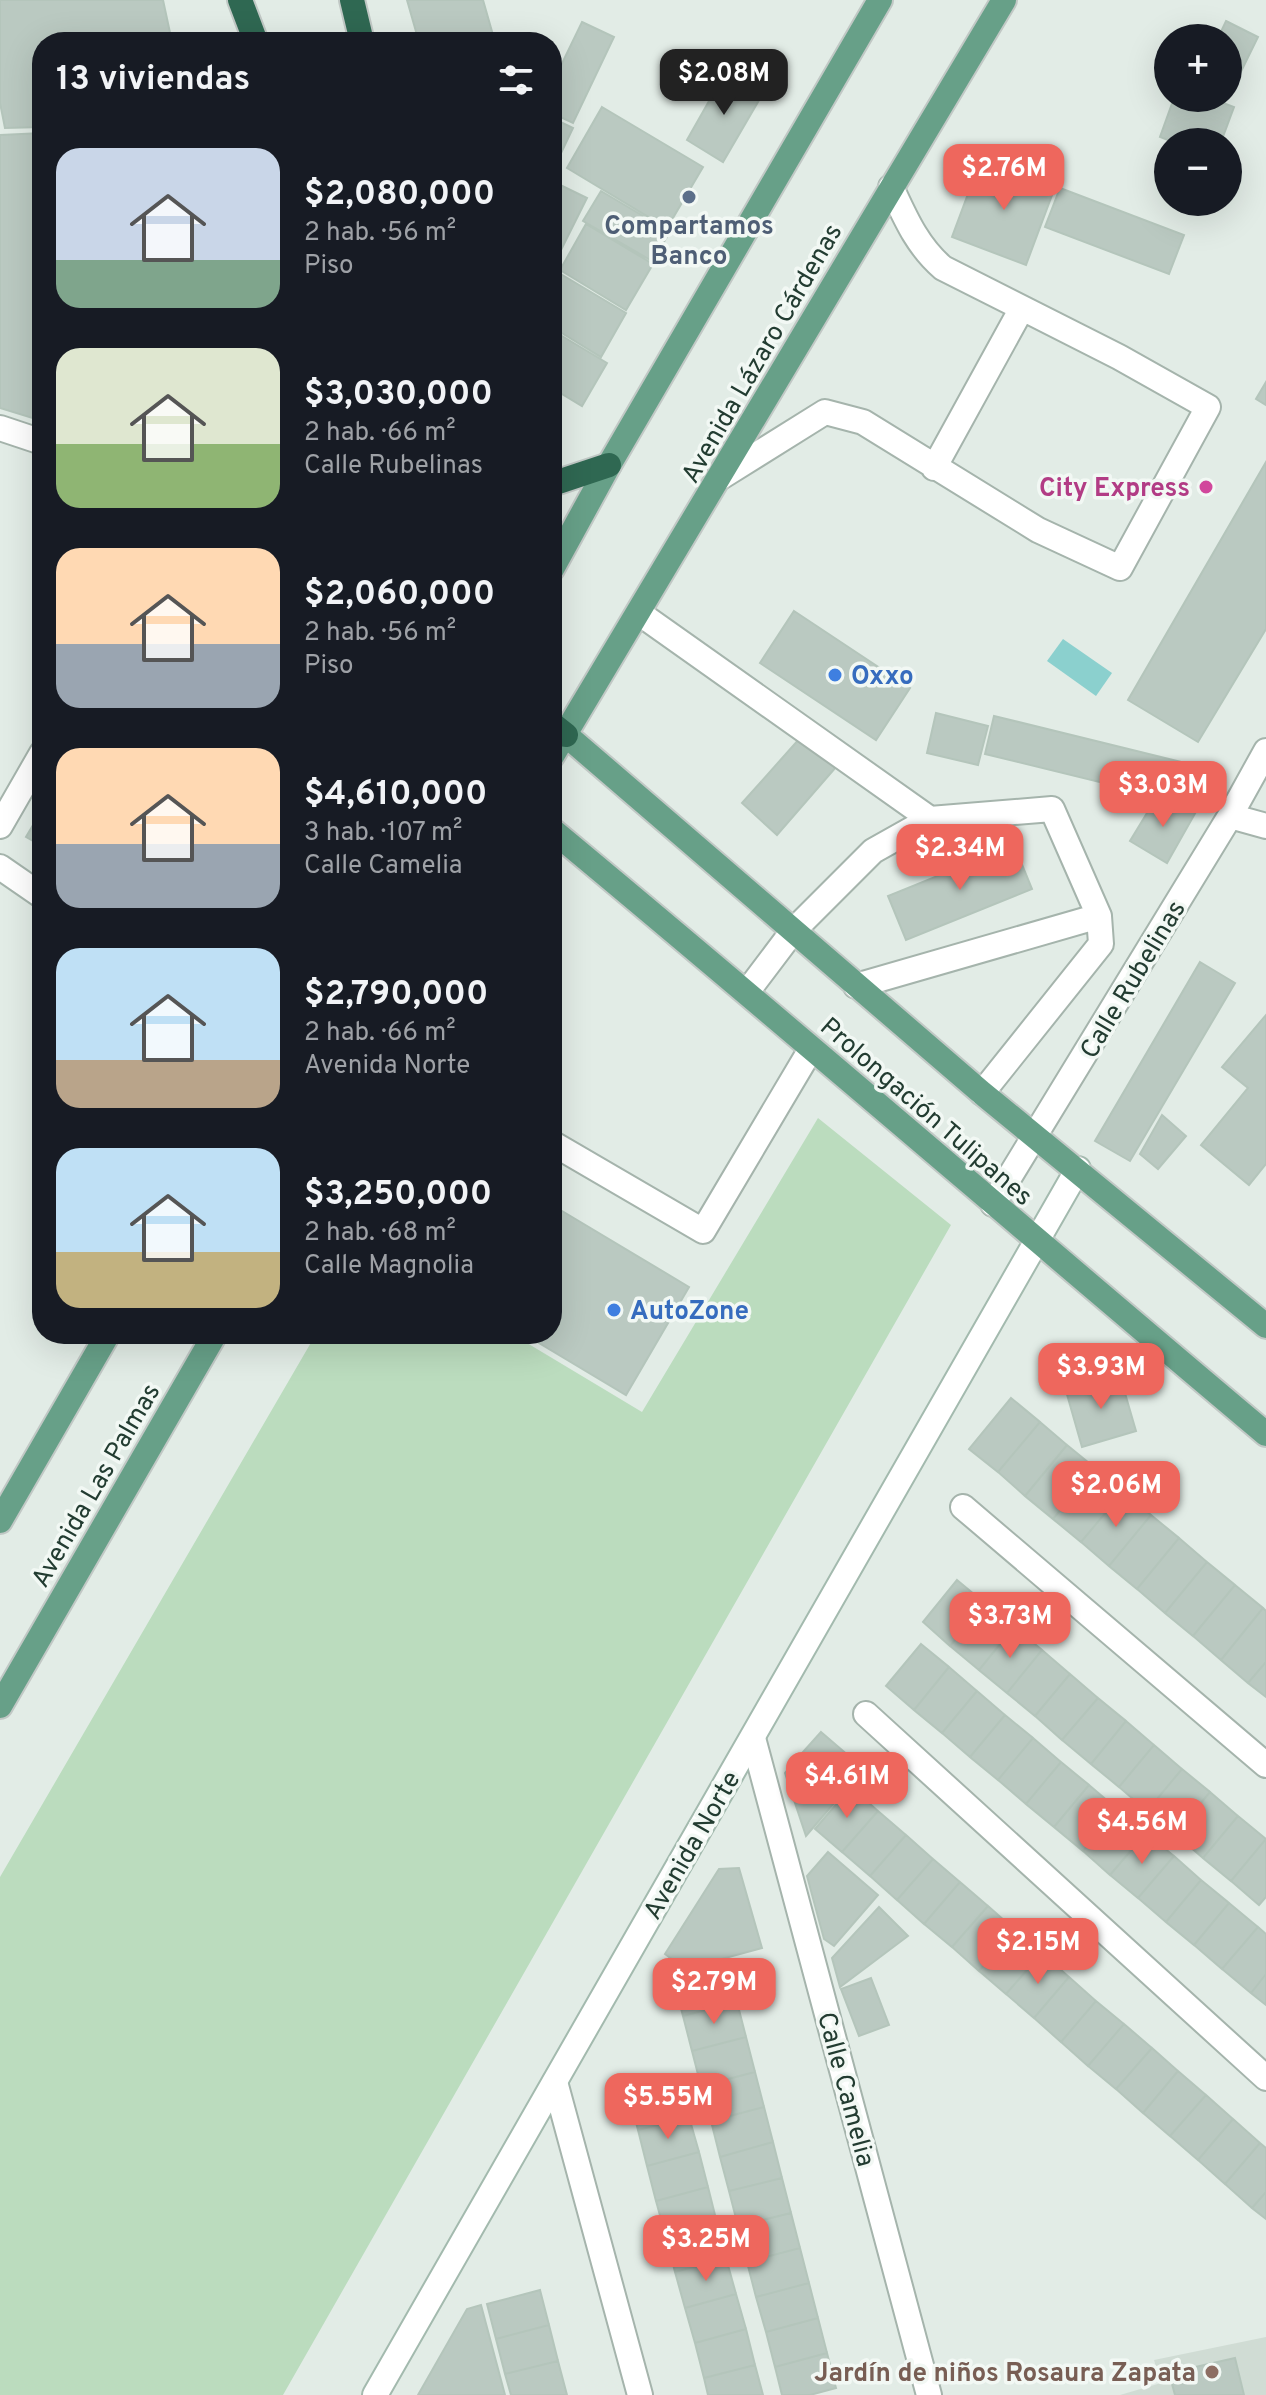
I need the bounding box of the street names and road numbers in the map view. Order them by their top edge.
street label: Avenida Lázaro Cárdenas [675,219,851,490]
street label: Calle Rubelinas [1074,895,1194,1065]
street label: Prolongación Tulipanes [812,1011,1039,1214]
street label: Avenida Las Palmas [25,1378,169,1594]
street label: Avenida Norte [637,1766,749,1927]
street label: Calle Camelia [808,2009,881,2170]

